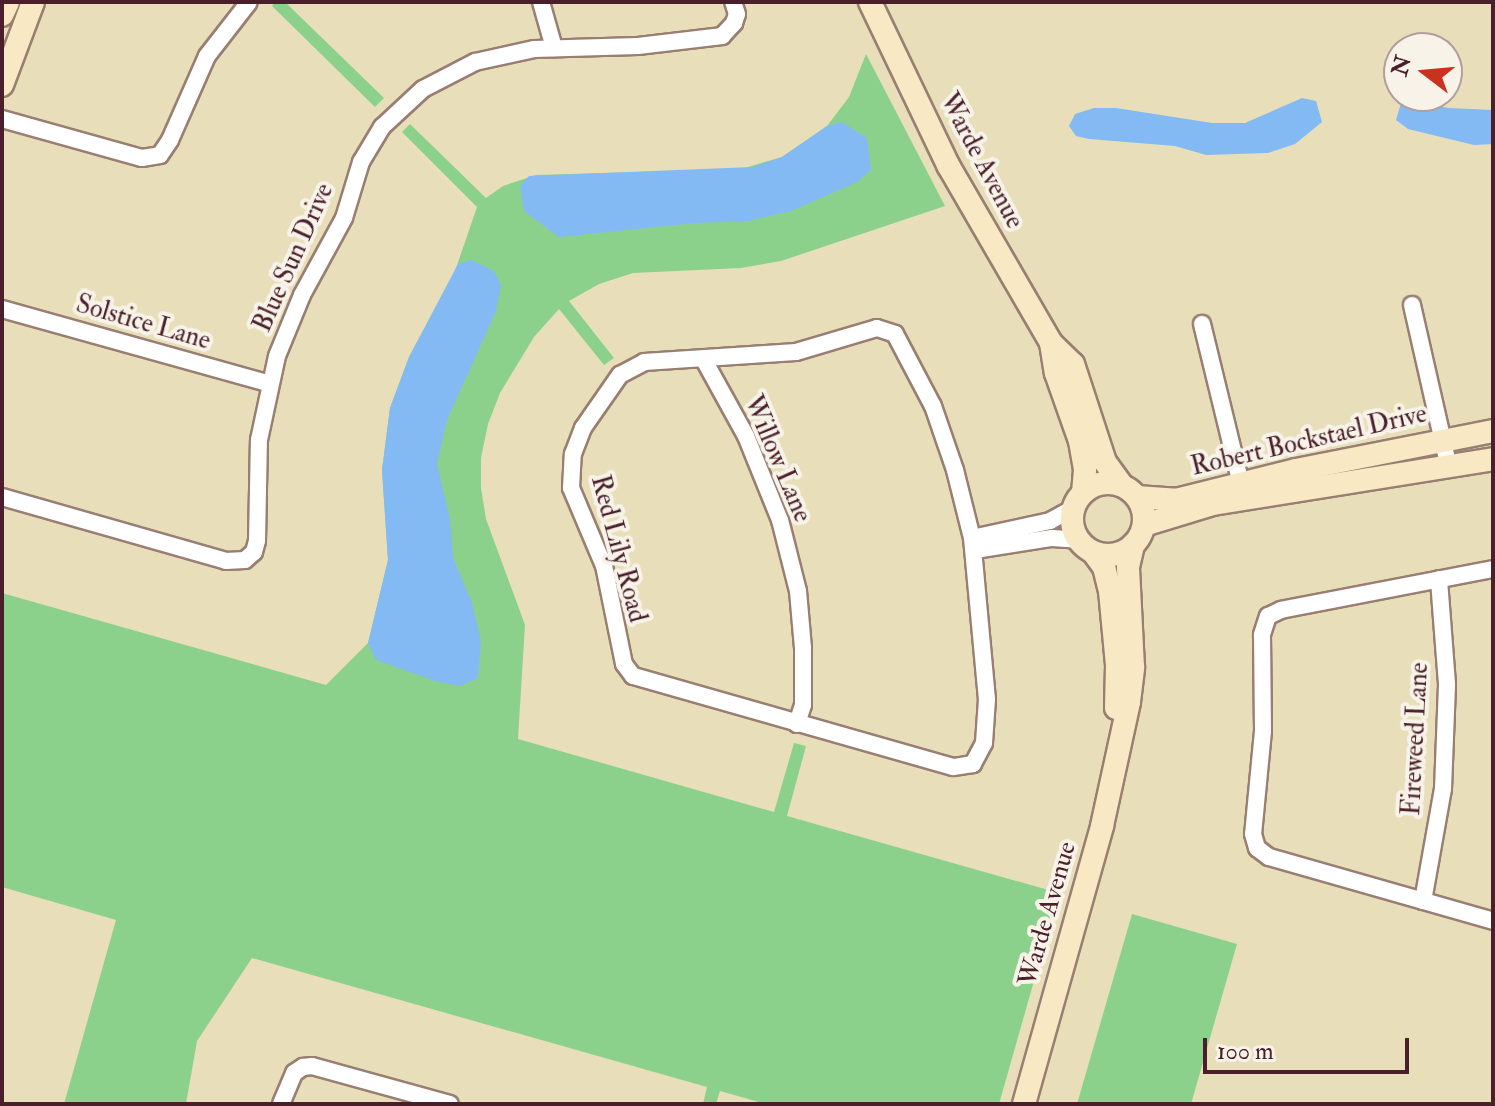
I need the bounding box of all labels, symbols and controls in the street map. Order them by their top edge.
north arrow [1383,32,1463,112]
text: N [1386,53,1418,79]
street label: Warde Avenue [932,88,1030,234]
street label: Blue Sun Drive [247,179,341,337]
street label: Solstice Lane [72,289,214,357]
street label: Willow Lane [736,391,818,527]
street label: Robert Bockstael Drive [1188,399,1430,483]
street label: Red Lily Road [583,472,653,626]
street label: Fireweed Lane [1396,662,1436,816]
street label: Warde Avenue [1012,838,1084,990]
scale bar [1207,1022,1413,1072]
text: 100 m [1217,1036,1274,1067]

